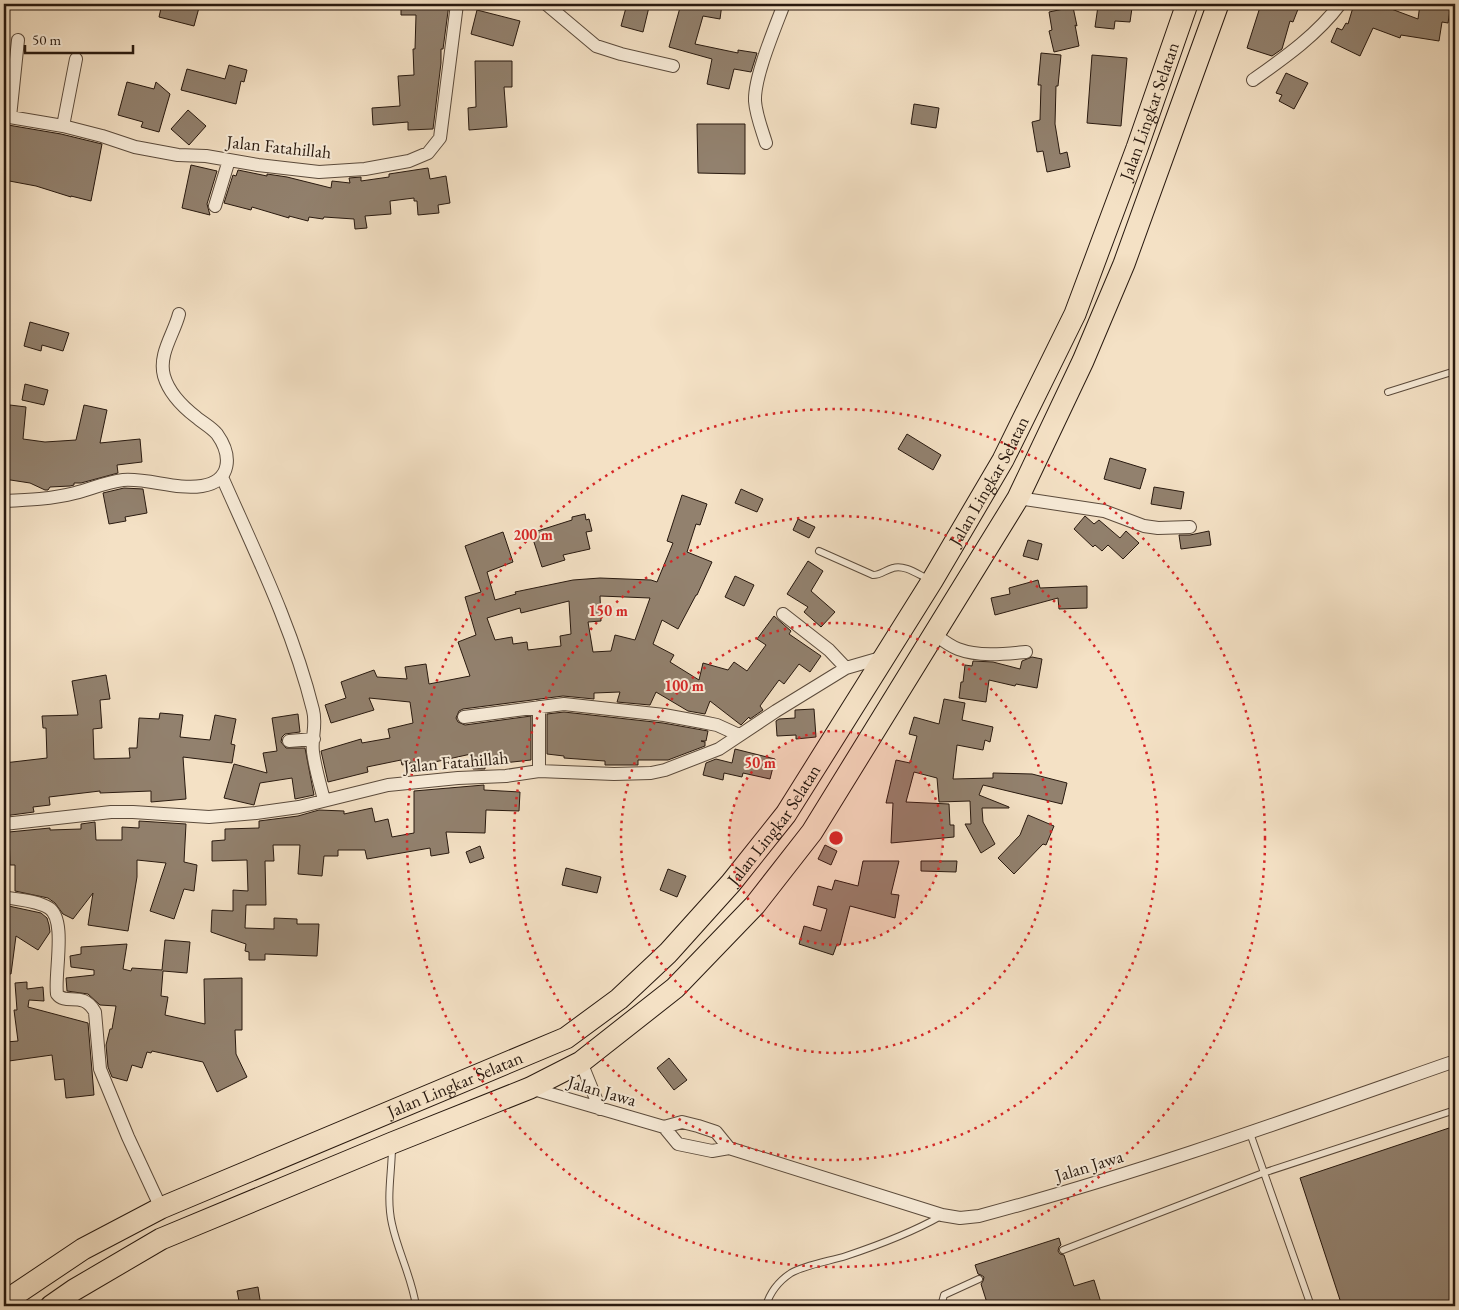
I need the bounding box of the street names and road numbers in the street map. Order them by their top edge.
street label: Jalan Lingkar Selatan [1113,39,1184,185]
street label: Jalan Fatahillah [223,129,333,163]
street label: Jalan Lingkar Selatan [942,412,1034,551]
street label: Jalan Fatahillah [400,745,509,778]
street label: Jalan Lingkar Selatan [720,759,826,891]
street label: Jalan Lingkar Selatan [382,1045,526,1124]
street label: Jalan Jawa [563,1069,640,1111]
street label: Jalan Jawa [1050,1144,1127,1187]

